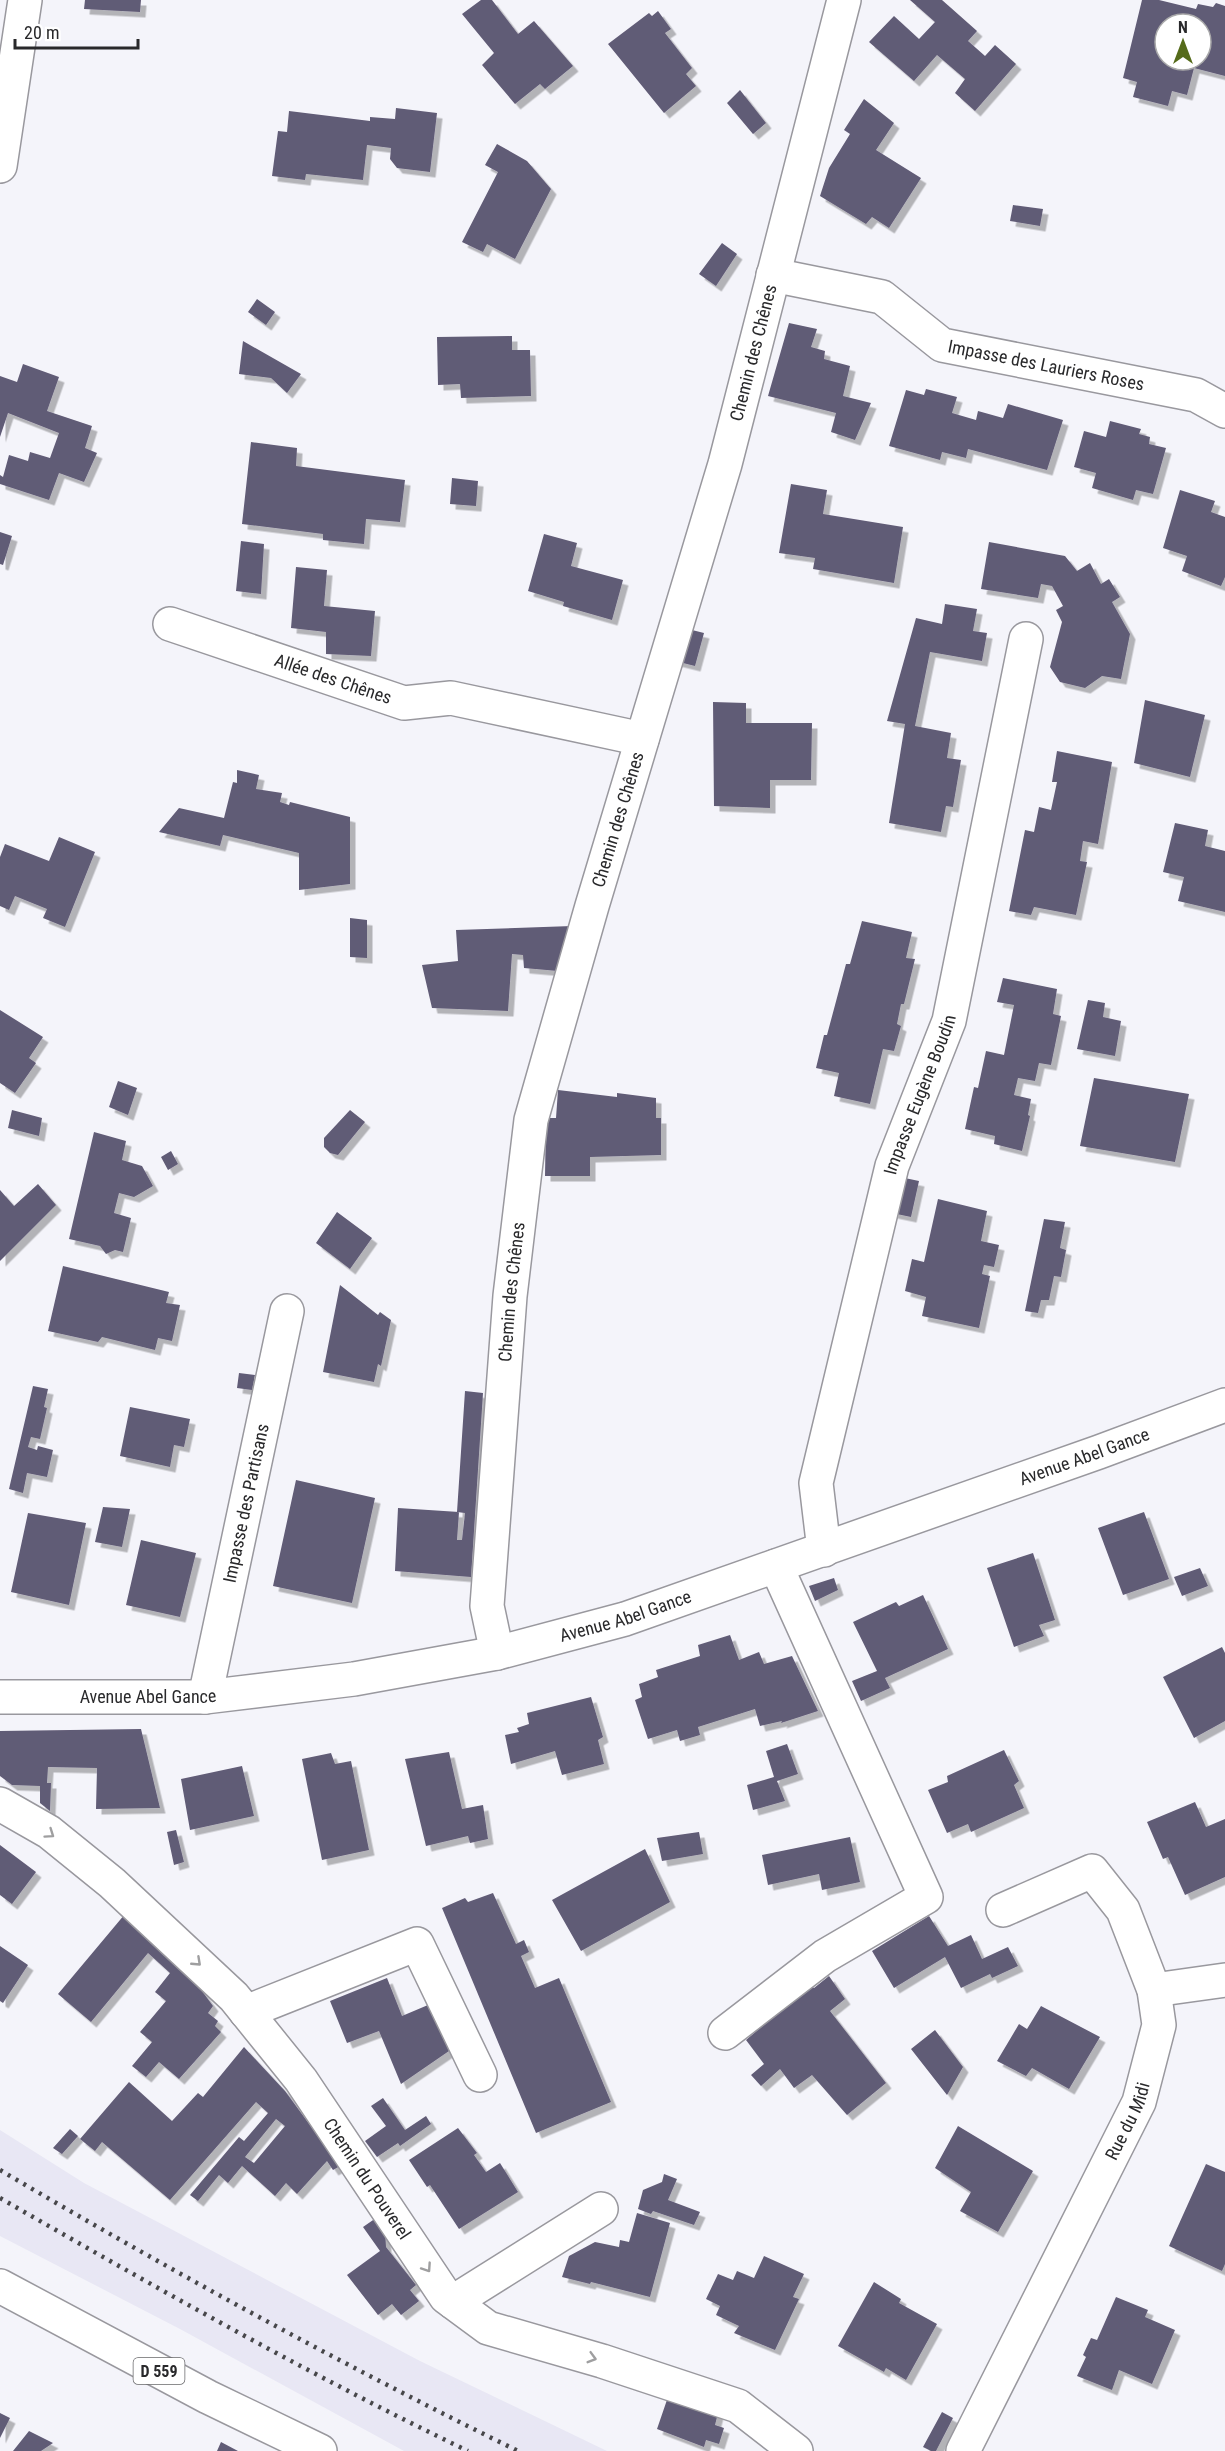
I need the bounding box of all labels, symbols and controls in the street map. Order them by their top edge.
scale bar [15,12,138,50]
north arrow [1153,12,1213,72]
text: N [1178,18,1188,37]
text: 20 m [24,22,59,43]
street label: Chemin des Chênes [725,282,781,423]
street label: Impasse des Lauriers Roses [946,335,1146,395]
street label: Allée des Chênes [272,649,394,708]
street label: Chemin des Chênes [587,749,648,890]
street label: Impasse Eugène Boudin [879,1013,960,1177]
street label: Chemin des Chênes [494,1221,529,1363]
street label: Impasse des Partisans [219,1422,273,1585]
street label: Avenue Abel Gance [1016,1423,1152,1489]
street label: Avenue Abel Gance [557,1586,694,1646]
street label: Avenue Abel Gance [80,1685,217,1707]
one-way arrow [43,1827,54,1838]
one-way arrow [190,1955,200,1966]
street label: Rue du Midi [1101,2080,1154,2163]
street label: Chemin du Pouverel [319,2114,415,2243]
one-way arrow [419,2262,431,2272]
one-way arrow [586,2351,597,2363]
road number: D 559 [134,2358,184,2384]

